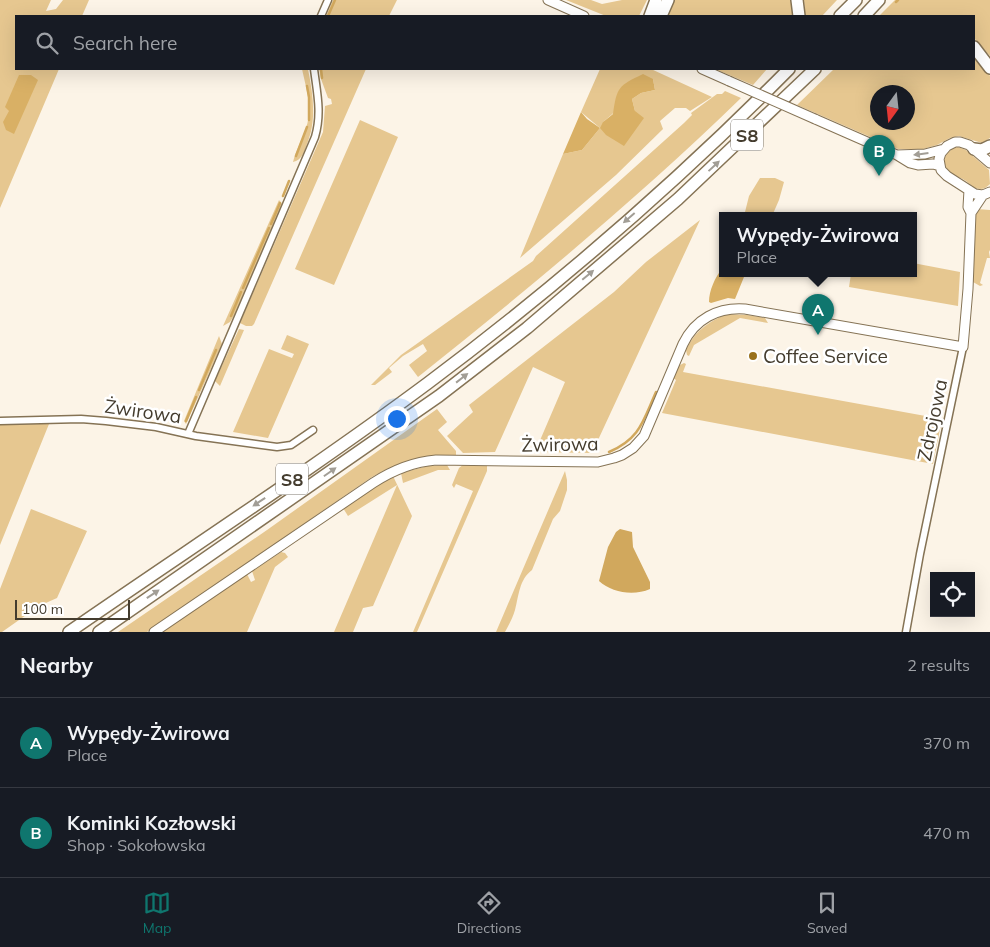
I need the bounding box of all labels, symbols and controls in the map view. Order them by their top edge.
search box [15,15,975,70]
icon: search [33,29,61,57]
text: Search here [73,31,177,55]
north arrow [870,85,915,130]
road number: S8 [731,120,763,150]
pin: B [863,135,895,176]
one-way arrow [912,150,928,158]
one-way arrow [707,160,719,172]
popup [719,212,917,277]
one-way arrow [622,213,635,224]
text: Wypędy-Żwirowa [737,223,899,247]
text: Place [737,247,777,267]
one-way arrow [582,269,594,281]
pin: A [802,294,834,335]
place label: Coffee Service [763,344,888,368]
marker: Coffee Service [747,350,759,362]
one-way arrow [455,372,468,383]
street label: Zdrojowa [912,377,952,463]
street label: Żwirowa [103,394,183,428]
your location [384,406,410,432]
street label: Żwirowa [521,431,599,457]
road number: S8 [276,464,308,494]
one-way arrow [323,467,337,477]
one-way arrow [253,497,266,507]
map controls [930,572,975,617]
button: locate [930,572,975,617]
one-way arrow [147,590,160,599]
scale bar [15,597,130,620]
text: 100 m [22,600,63,618]
text: Nearby [20,652,93,678]
text: 2 results [907,655,970,675]
text: Wypędy-Żwirowa [67,721,230,745]
text: A [30,733,42,753]
text: 370 m [923,733,970,753]
text: Place [67,745,107,765]
text: Kominki Kozłowski [67,811,236,835]
text: B [30,823,42,843]
text: 470 m [923,823,970,843]
text: Shop · Sokołowska [67,835,206,855]
tab: Map [143,889,171,937]
tab: Directions [457,889,522,937]
tab: Saved [807,889,847,937]

